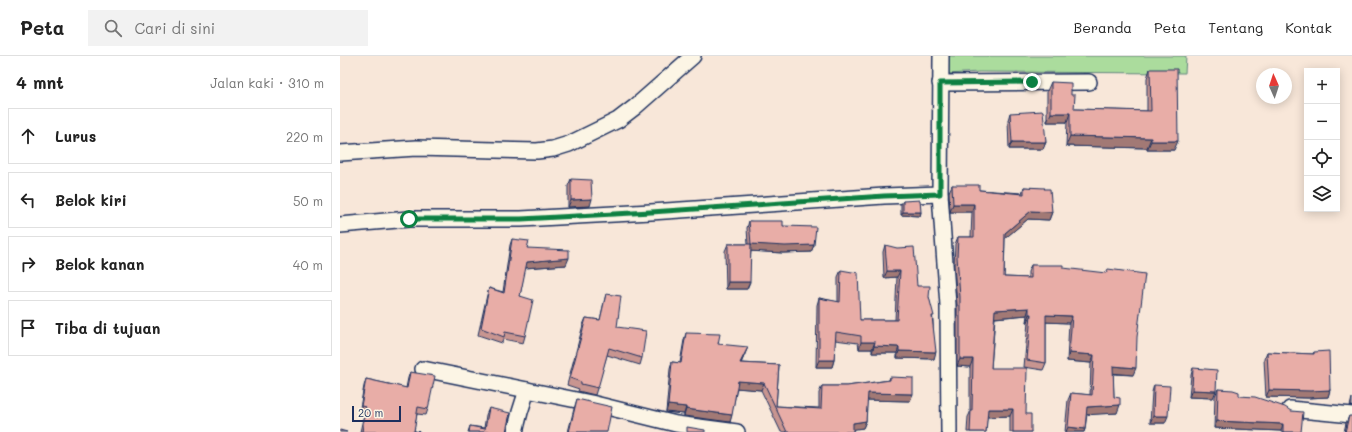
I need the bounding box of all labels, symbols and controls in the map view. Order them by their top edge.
search box [88,10,368,46]
text: Peta [20,15,64,40]
icon: search [102,17,124,39]
text: Cari di sini [134,18,215,38]
text: Beranda [1074,18,1132,37]
text: Peta [1154,18,1186,37]
text: Tentang [1208,18,1263,37]
text: Kontak [1285,18,1332,37]
north arrow [1256,68,1292,104]
map controls [1304,68,1340,212]
button: + [1304,68,1340,104]
text: 4 mnt [16,71,64,93]
route end [1023,73,1041,91]
text: Jalan kaki · 310 m [210,74,324,91]
button: − [1304,104,1340,140]
icon: ahead [17,125,39,147]
text: Lurus [55,126,96,146]
text: 220 m [286,128,323,145]
button: locate [1304,140,1340,176]
button: layers [1304,176,1340,212]
icon: left [17,189,39,211]
text: Belok kiri [55,190,127,210]
text: 50 m [293,192,323,209]
route start [400,210,418,228]
icon: right [17,253,39,275]
text: Belok kanan [55,254,144,274]
text: 40 m [293,256,323,273]
icon: arrive [17,317,39,339]
text: Tiba di tujuan [55,318,160,338]
scale bar [352,404,401,423]
text: 20 m [358,405,383,420]

